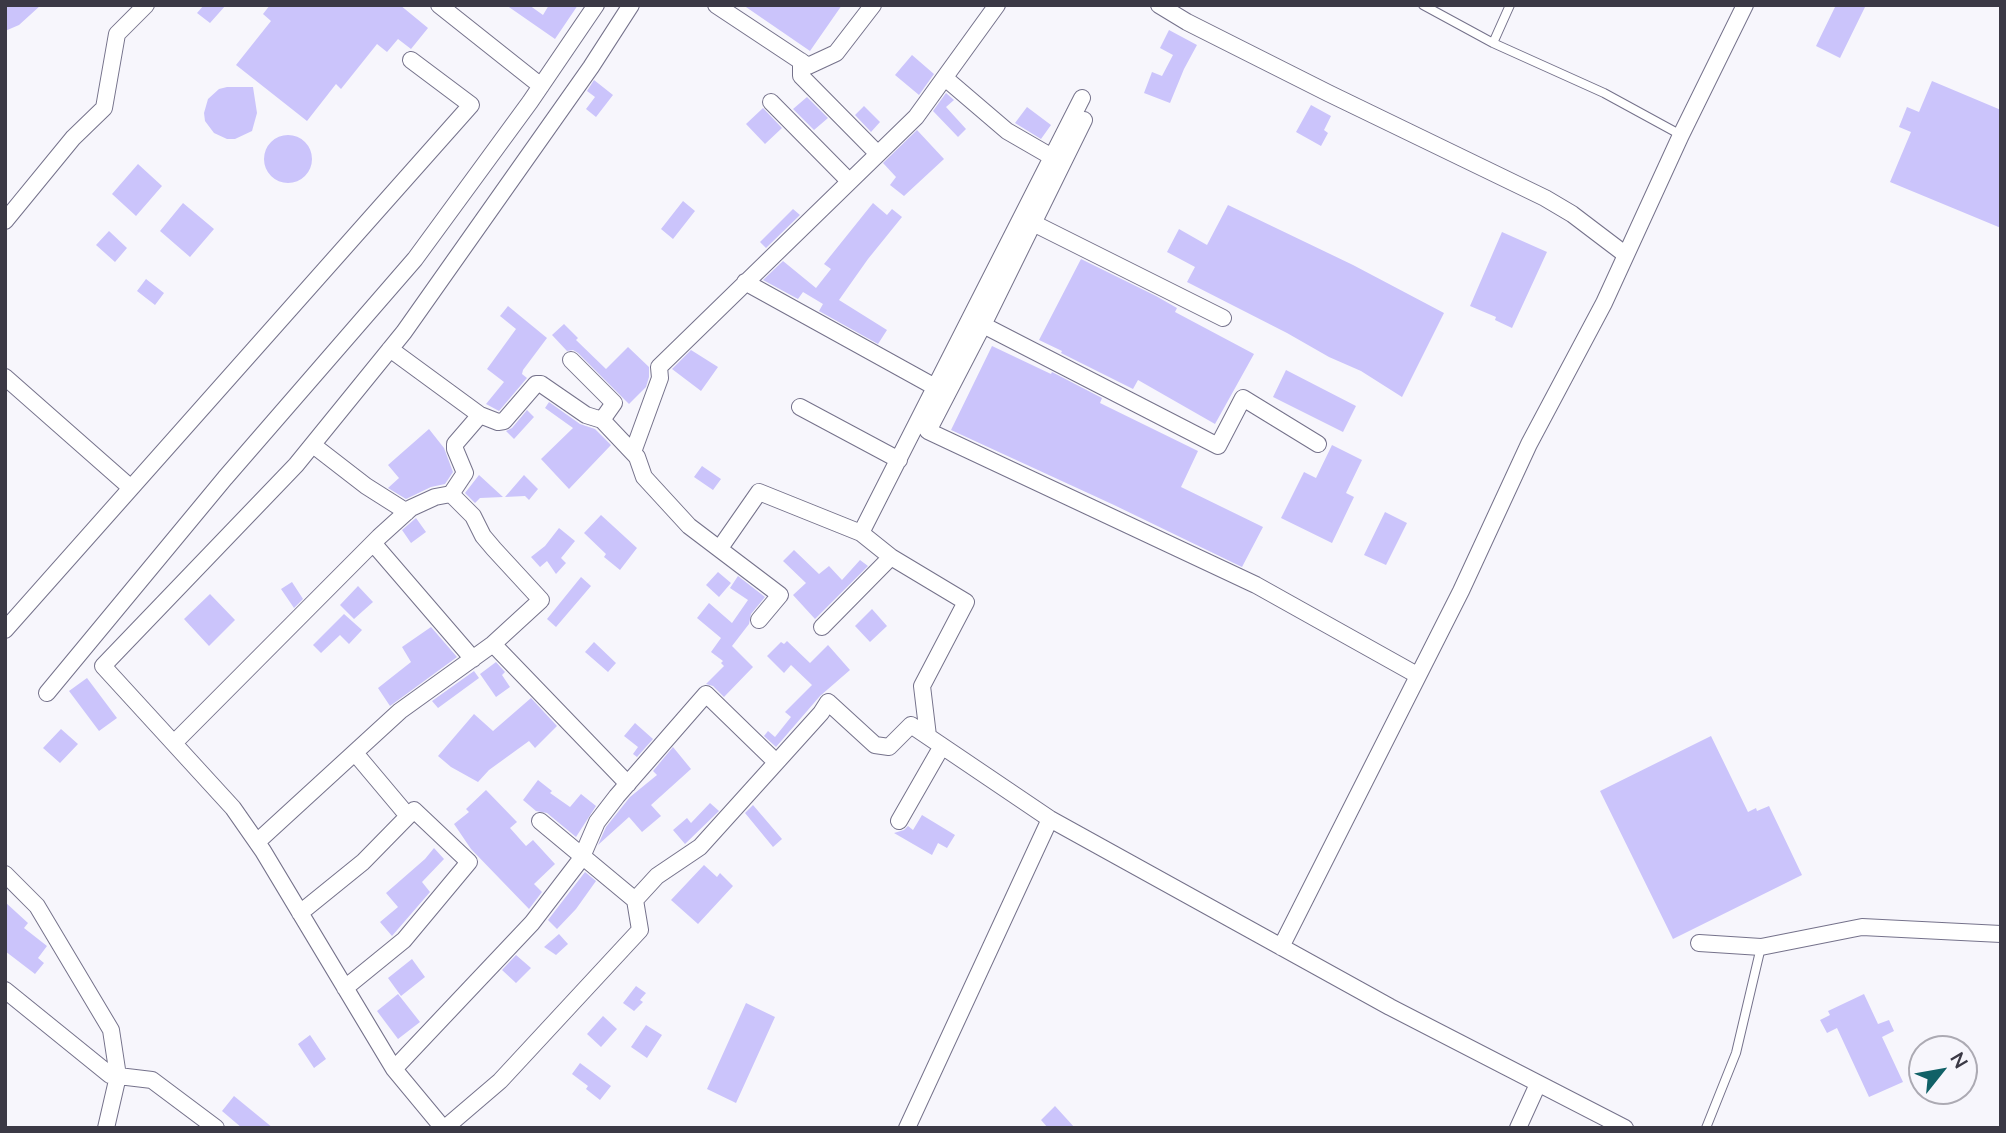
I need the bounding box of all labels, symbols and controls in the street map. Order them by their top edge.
north arrow [1908,1035,1978,1105]
text: N [1946,1048,1973,1072]

